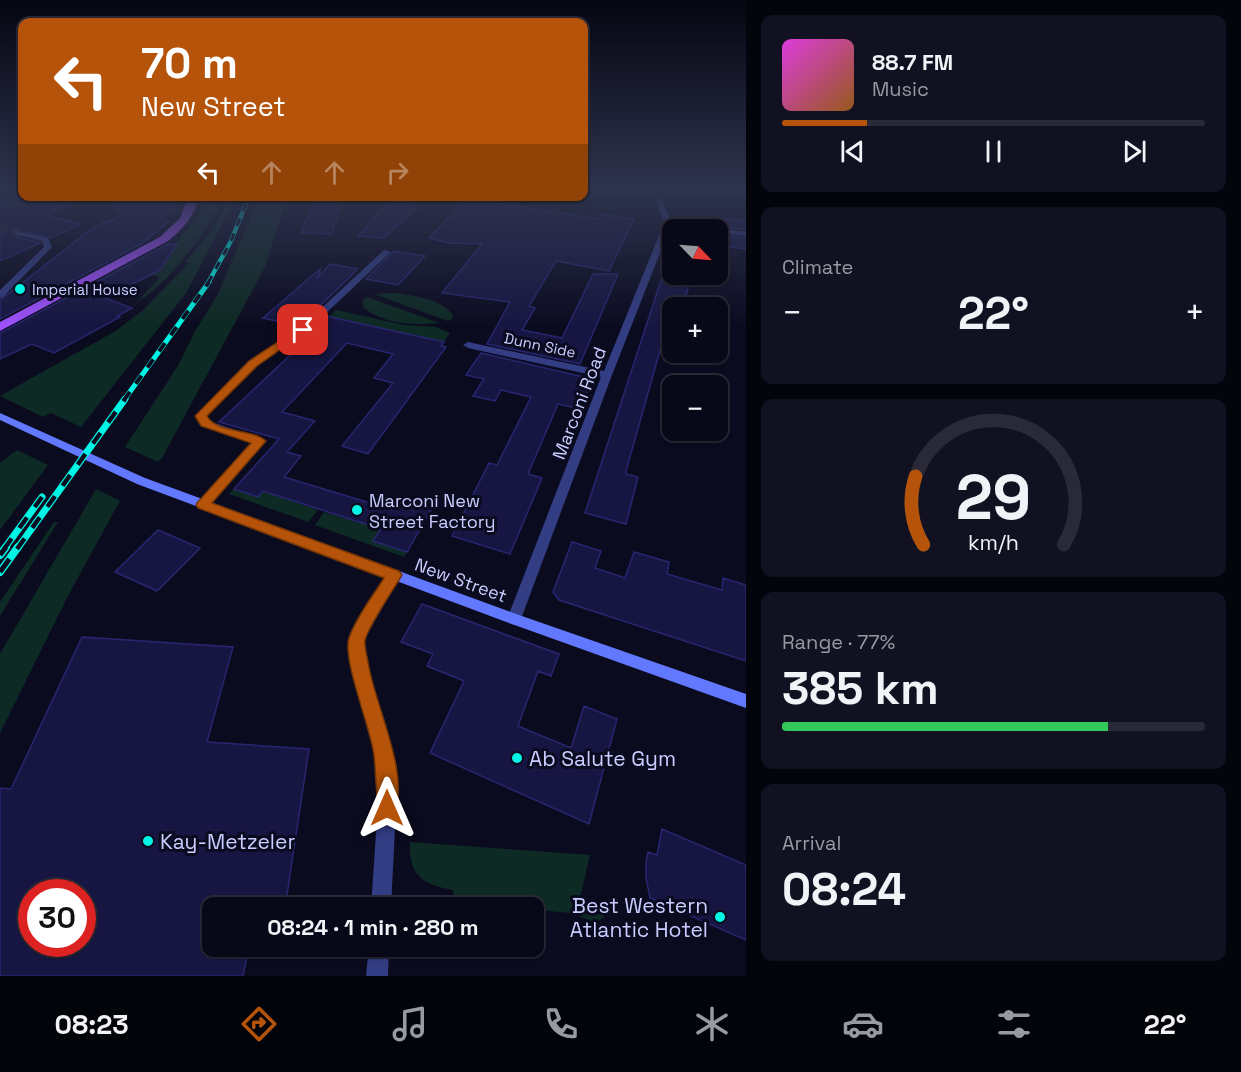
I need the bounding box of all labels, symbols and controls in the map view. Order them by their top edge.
text: 70 m [141,37,238,90]
icon: left [42,42,120,120]
text: 88.7 FM [872,48,953,76]
text: Music [872,76,929,102]
text: New Street [141,89,286,124]
icon: previous [836,135,869,168]
icon: pause [977,135,1010,168]
icon: next [1118,135,1151,168]
icon: left [192,156,225,189]
icon: ahead [255,156,288,189]
icon: ahead [318,156,351,189]
icon: right [381,156,414,189]
north arrow [662,219,728,285]
map controls [662,219,728,441]
text: Climate [782,254,853,280]
place label: Imperial House [32,280,138,299]
marker: Imperial House [13,282,27,296]
text: 22° [958,285,1029,342]
text: − [782,292,802,334]
text: + [1185,292,1205,334]
button: + [662,297,728,363]
pin [277,304,328,355]
icon: arrive [286,313,319,346]
street label: Dunn Side [502,328,578,362]
street label: Marconi Road [547,344,611,462]
button: − [662,375,728,441]
text: 29 [956,458,1031,537]
place label: Marconi New Street Factory [369,489,496,533]
marker: Marconi New Street Factory [350,503,364,517]
text: km/h [968,529,1019,556]
street label: New Street [412,553,510,607]
text: Range · 77% [782,629,895,655]
text: 385 km [782,660,939,717]
place label: Ab Salute Gym [529,745,676,772]
marker: Ab Salute Gym [510,751,524,765]
position arrow [355,776,419,840]
place label: Kay-Metzeler [160,828,295,855]
text: Arrival [782,830,841,856]
marker: Kay-Metzeler [141,834,155,848]
text: 08:24 [782,861,906,918]
speed limit sign: 30 [18,879,96,957]
place label: Best Western Atlantic Hotel [570,892,708,943]
marker: Best Western Atlantic Hotel [713,910,727,924]
text: 08:24 · 1 min · 280 m [267,913,479,941]
icon: directions [238,1003,280,1045]
icon: music [389,1003,431,1045]
icon: phone [540,1003,582,1045]
icon: climate [691,1003,733,1045]
icon: car [842,1003,884,1045]
icon: filters [993,1003,1035,1045]
text: 08:23 [55,1007,129,1042]
text: 22° [1144,1007,1186,1042]

